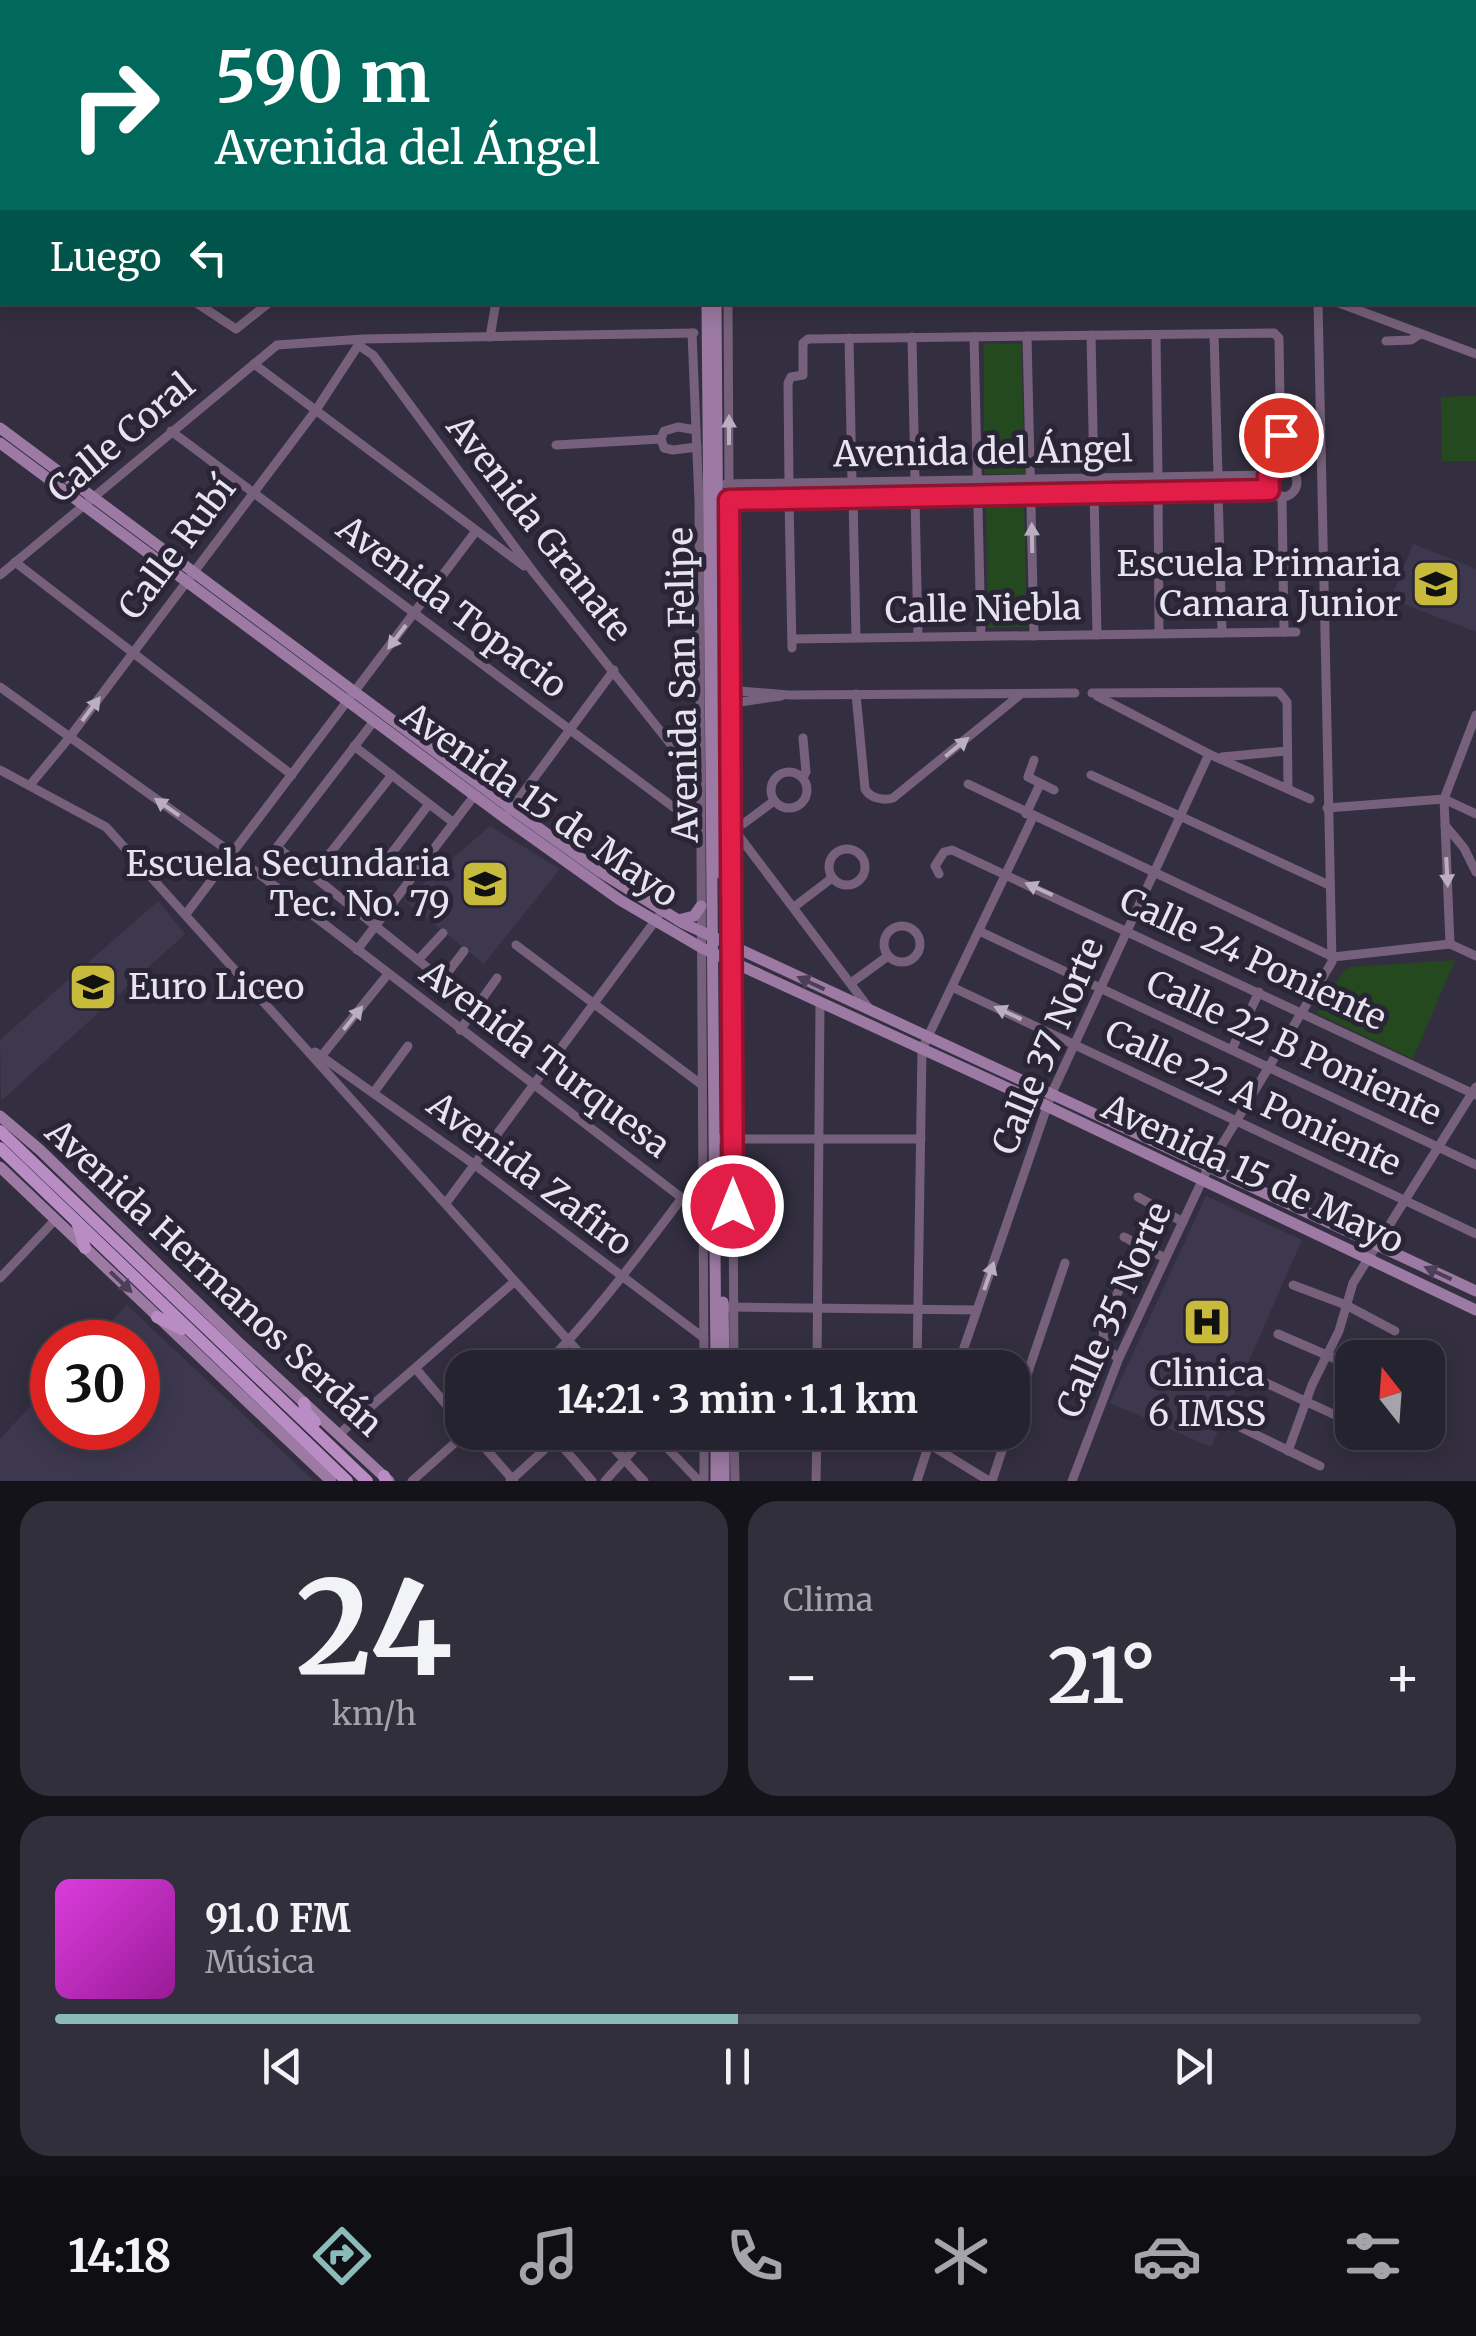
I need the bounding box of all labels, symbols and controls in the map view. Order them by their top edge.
text: 590 m [215,33,430,121]
icon: right [50,40,180,170]
text: Avenida del Ángel [215,120,600,176]
icon: left [181,230,236,285]
text: Luego [50,234,161,281]
street label: Calle Coral [39,364,204,512]
pin [1239,393,1324,478]
street label: Avenida Granate [436,405,641,650]
icon: arrive [1254,408,1309,463]
one-way arrow [721,414,737,446]
street label: Avenida del Ángel [832,426,1133,477]
street label: Calle Rubí [109,467,245,628]
street label: Avenida Topacio [328,506,576,708]
one-way arrow [1023,522,1039,554]
street label: Avenida San Felipe [658,527,708,844]
place label: Escuela Primaria Camara Junior [1117,542,1401,626]
school or university icon: Escuela Primaria Camara Junior [1410,558,1462,610]
street label: Calle Niebla [884,585,1082,633]
one-way arrow [387,624,407,650]
street label: Avenida 15 de Mayo [392,692,687,917]
one-way arrow [80,696,100,722]
one-way arrow [944,737,969,758]
one-way arrow [154,798,181,817]
place label: Escuela Secundaria Tec. No. 79 [126,842,450,926]
one-way arrow [1439,856,1455,888]
school or university icon: Escuela Secundaria Tec. No. 79 [459,858,511,910]
street label: Calle 24 Poniente [1113,878,1393,1040]
one-way arrow [1024,881,1053,898]
street label: Calle 37 Norte [983,931,1113,1161]
street label: Avenida Turquesa [411,950,679,1167]
street label: Calle 22 B Poniente [1140,960,1448,1136]
school or university icon: Euro Liceo [67,961,119,1013]
place label: Euro Liceo [128,965,304,1009]
one-way arrow [796,975,825,992]
one-way arrow [342,1005,363,1030]
one-way arrow [993,1005,1022,1022]
street label: Calle 22 A Poniente [1098,1010,1408,1186]
street label: Avenida Zafiro [418,1082,641,1265]
street label: Avenida 15 de Mayo [1094,1084,1411,1263]
street label: Avenida Hermanos Serdán [36,1110,392,1446]
position arrow [681,1154,785,1258]
street label: Calle 35 Norte [1047,1195,1181,1425]
one-way arrow [983,1260,998,1290]
one-way arrow [1423,1265,1452,1282]
one-way arrow [109,1270,133,1294]
hospital icon: Clinica 6 IMSS [1181,1296,1233,1348]
speed limit sign: 30 [30,1320,160,1450]
north arrow [1335,1340,1445,1450]
map controls [1335,1340,1445,1450]
place label: Clinica 6 IMSS [1148,1352,1266,1436]
text: 14:21 · 3 min · 1.1 km [557,1376,918,1423]
text: 24 [296,1547,452,1710]
text: Clima [783,1580,873,1620]
text: 21° [1048,1629,1156,1723]
text: − [783,1642,820,1711]
text: + [1384,1642,1421,1711]
text: km/h [332,1694,416,1734]
text: 91.0 FM [205,1895,351,1942]
text: Música [205,1942,315,1982]
icon: previous [255,2039,310,2094]
icon: pause [710,2039,765,2094]
icon: next [1166,2039,1221,2094]
icon: directions [307,2221,377,2291]
icon: music [514,2221,584,2291]
icon: phone [720,2221,790,2291]
icon: climate [926,2221,996,2291]
icon: car [1132,2221,1202,2291]
icon: filters [1338,2221,1408,2291]
text: 14:18 [68,2228,171,2284]

